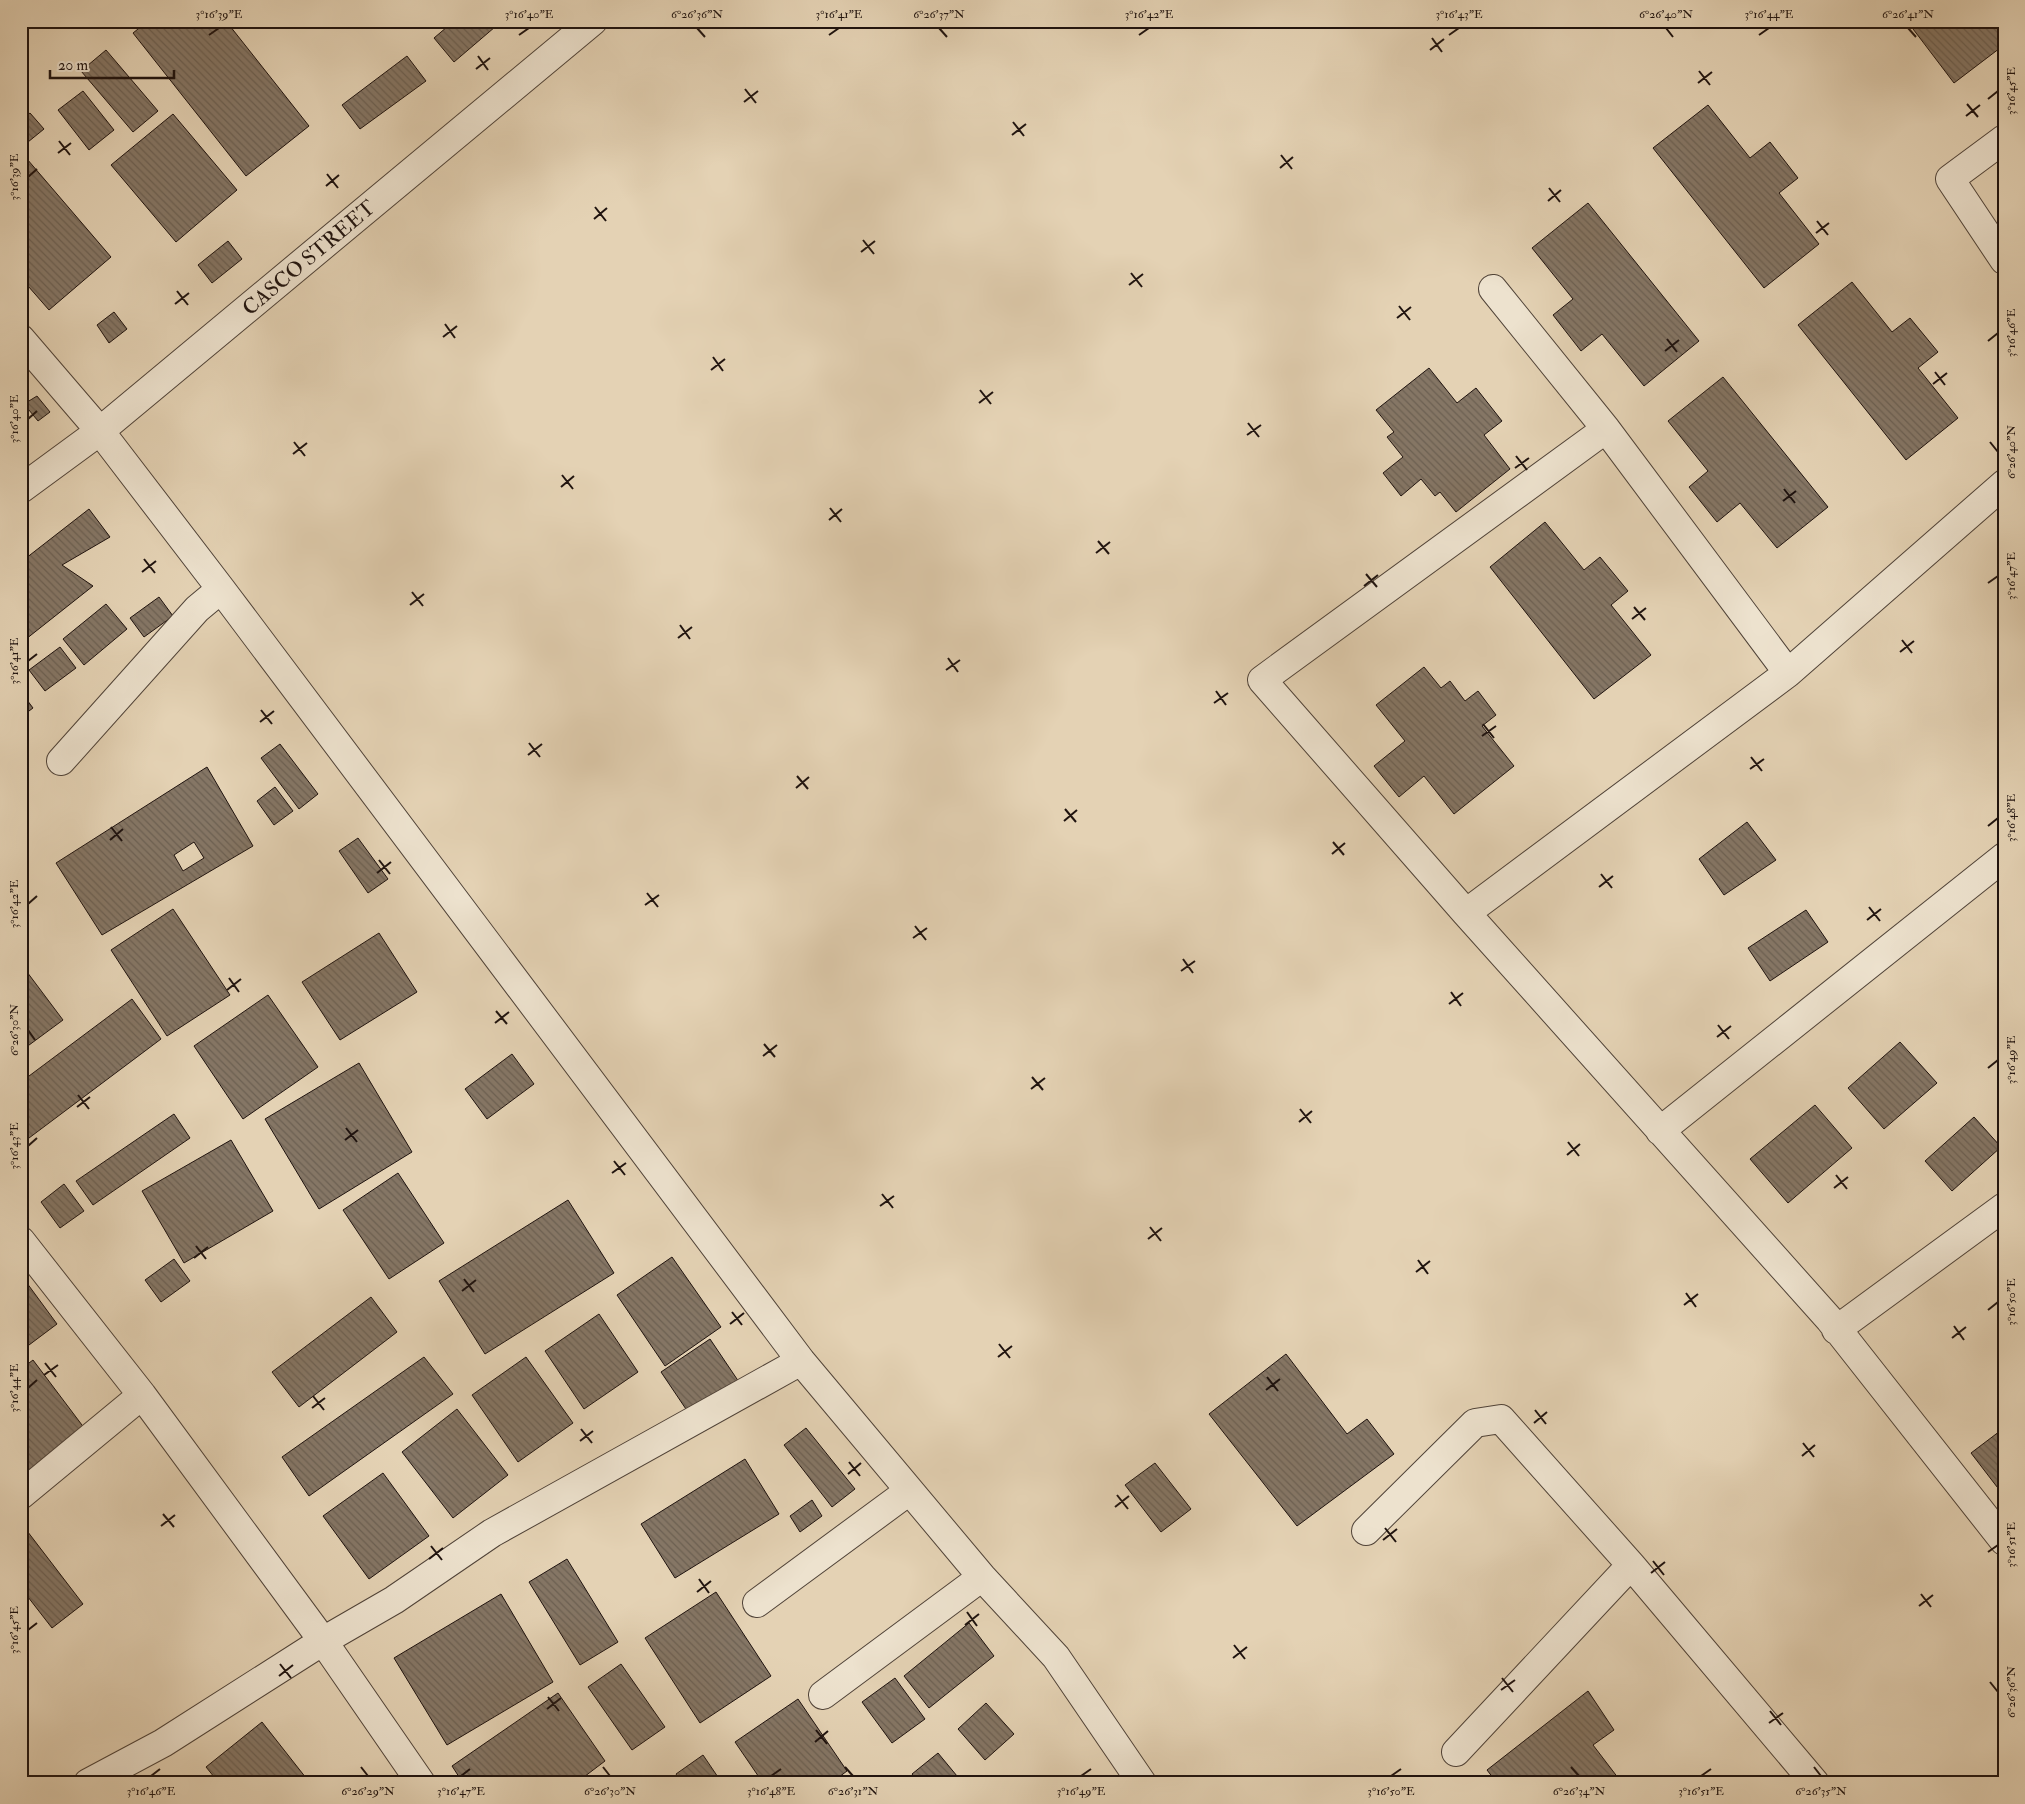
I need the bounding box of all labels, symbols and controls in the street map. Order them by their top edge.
text: 3°16'39"E [196,7,243,22]
text: 3°16'40"E [505,7,554,22]
text: 6°26'36"N [671,7,723,22]
text: 3°16'41"E [816,7,863,22]
text: 6°26'37"N [913,7,965,22]
text: 3°16'42"E [1125,7,1174,22]
text: 3°16'43"E [1435,7,1483,22]
text: 6°26'40"N [1639,7,1693,22]
text: 3°16'44"E [1744,7,1794,22]
text: 6°26'41"N [1882,7,1934,22]
scale bar [50,48,174,80]
text: 20 m [58,56,88,75]
text: 3°16'45"E [2004,67,2019,115]
text: 3°16'39"E [7,153,22,200]
street label: CASCO STREET [237,194,381,322]
text: 3°16'46"E [2004,308,2019,357]
text: 3°16'40"E [7,394,22,443]
text: 6°26'40"N [2004,425,2019,479]
text: 3°16'47"E [2004,552,2019,600]
text: 3°16'41"E [7,637,22,684]
text: 3°16'48"E [2004,794,2019,842]
text: 3°16'42"E [7,879,22,928]
text: 6°26'30"N [7,1004,22,1056]
text: 3°16'49"E [2004,1035,2019,1084]
text: 3°16'43"E [7,1122,22,1170]
text: 3°16'50"E [2004,1278,2019,1326]
text: 3°16'44"E [7,1363,22,1413]
text: 3°16'51"E [2004,1522,2019,1568]
text: 3°16'45"E [7,1606,22,1654]
text: 6°26'36"N [2004,1666,2019,1718]
text: 3°16'46"E [127,1784,176,1799]
text: 6°26'29"N [341,1784,395,1799]
text: 3°16'47"E [437,1784,485,1799]
text: 6°26'30"N [584,1784,636,1799]
text: 3°16'48"E [747,1784,795,1799]
text: 6°26'31"N [828,1784,878,1799]
text: 3°16'49"E [1057,1784,1106,1799]
text: 3°16'50"E [1367,1784,1415,1799]
text: 6°26'34"N [1553,1784,1606,1799]
text: 3°16'51"E [1678,1784,1724,1799]
text: 6°26'35"N [1795,1784,1847,1799]

